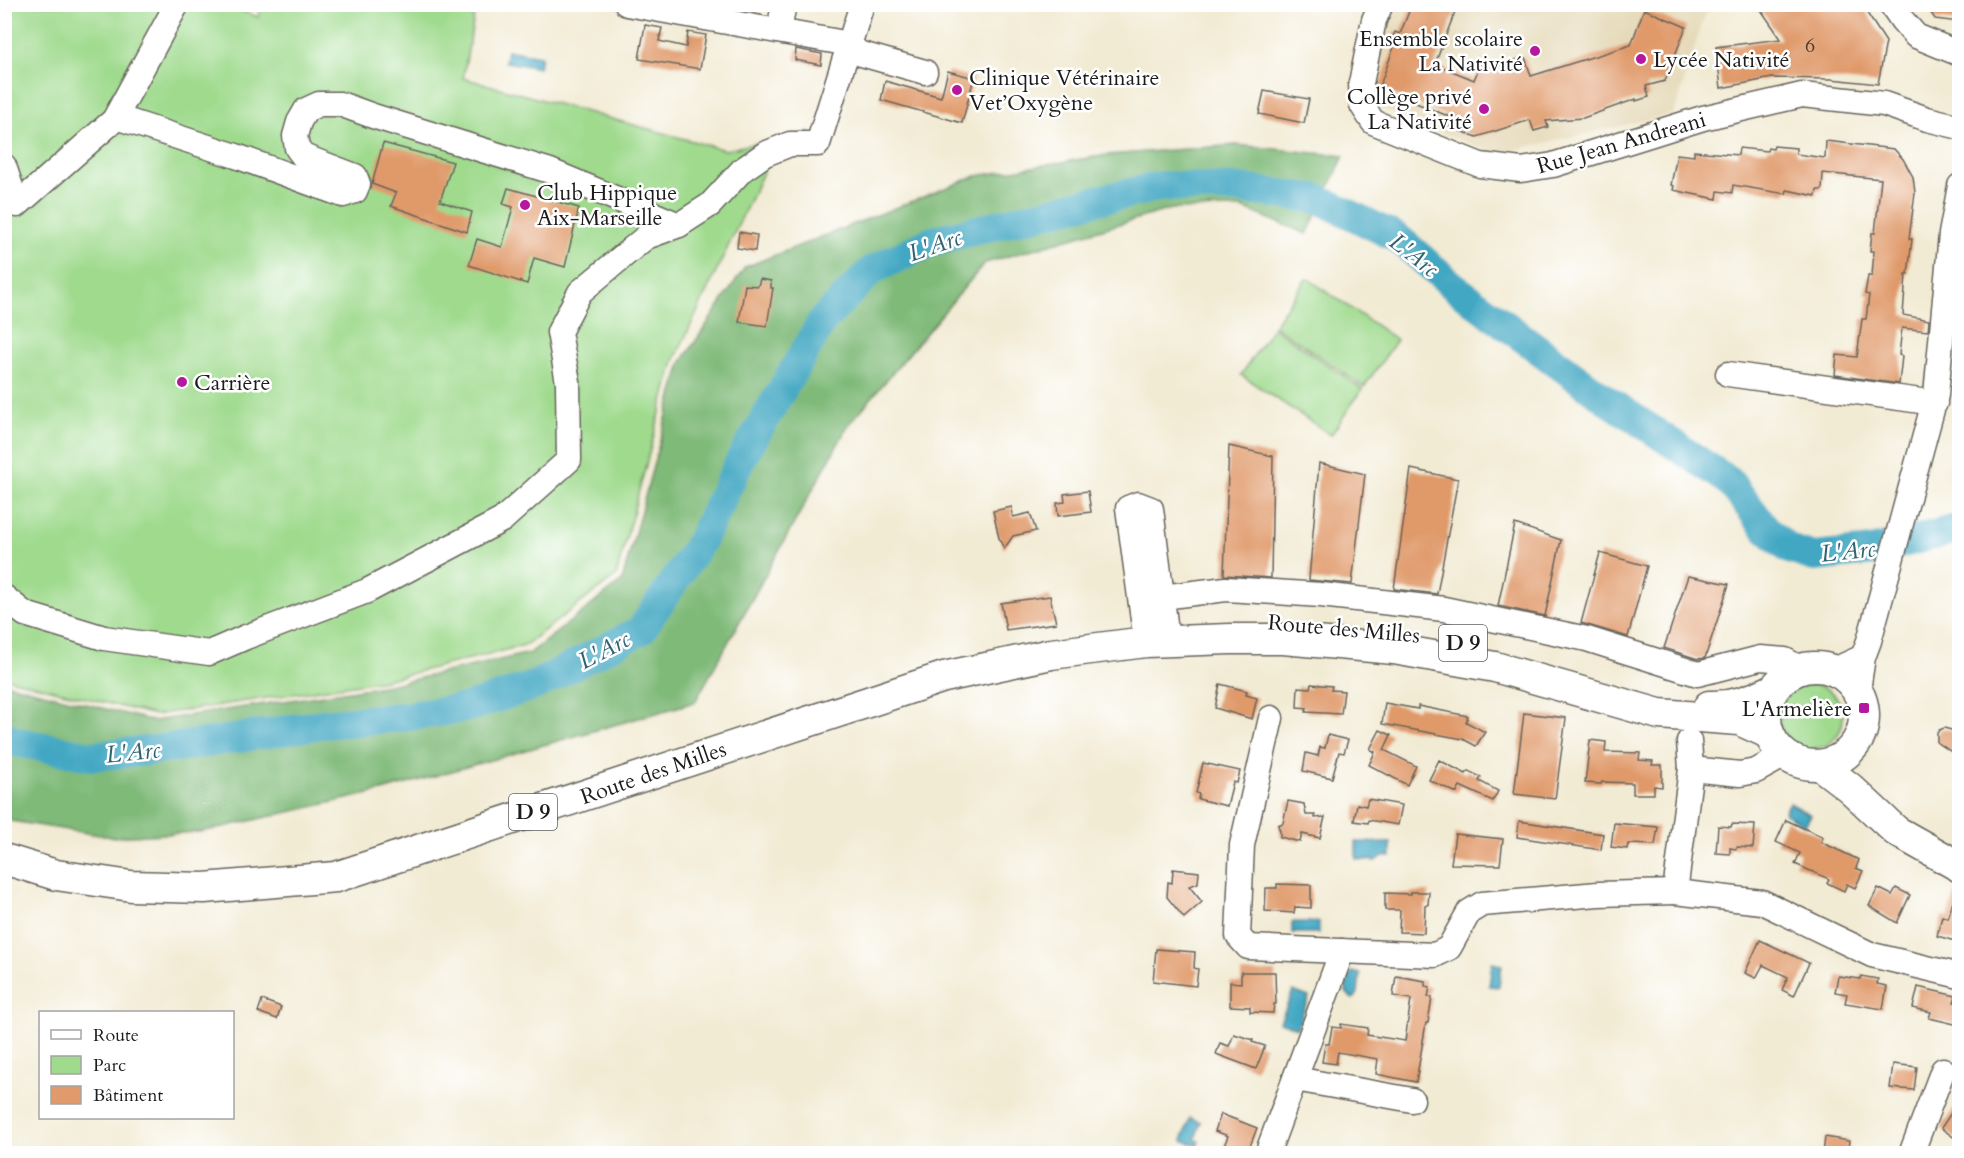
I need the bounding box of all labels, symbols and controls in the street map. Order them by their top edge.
place label: Ensemble scolaire La Nativité [1359,24,1523,79]
house number: 6 [1805,32,1815,59]
marker: Ensemble scolaire La Nativité [1528,44,1542,58]
place label: Lycée Nativité [1653,45,1790,75]
marker: Lycée Nativité [1634,52,1648,66]
place label: Clinique Vétérinaire Vet’Oxygène [969,63,1160,118]
place label: Collège privé La Nativité [1347,82,1472,137]
marker: Clinique Vétérinaire Vet’Oxygène [950,83,964,97]
marker: Collège privé La Nativité [1477,102,1491,116]
street label: Rue Jean Andreani [1533,104,1709,181]
place label: Club Hippique Aix-Marseille [537,178,677,233]
marker: Club Hippique Aix-Marseille [518,198,532,212]
water label: L'Arc [904,221,966,270]
water label: L'Arc [1382,226,1445,285]
place label: Carrière [194,368,271,398]
marker: Carrière [175,375,189,389]
water label: L'Arc [1819,532,1877,571]
street label: Route des Milles [1267,607,1421,651]
water label: L'Arc [572,623,636,678]
road number: D 9 [1439,625,1487,661]
place label: L'Armelière [1742,694,1852,724]
marker: L'Armelière [1857,701,1871,715]
water label: L'Arc [104,733,162,772]
street label: Route des Milles [576,734,730,812]
road number: D 9 [509,794,557,830]
legend [39,1011,234,1119]
text: Route [93,1023,139,1048]
text: Parc [93,1053,126,1078]
text: Bâtiment [93,1083,163,1108]

